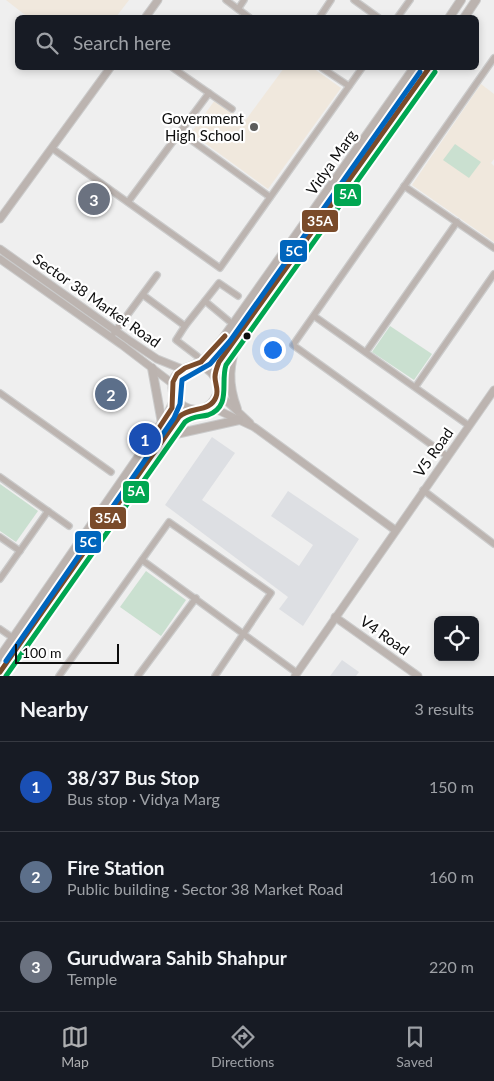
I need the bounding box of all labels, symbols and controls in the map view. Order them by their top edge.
search box [15,15,479,70]
icon: search [33,29,61,57]
text: Search here [73,31,171,54]
place label: Government High School [162,109,245,144]
marker: Government High School [248,121,260,133]
street label: Vidya Marg [302,126,360,198]
pin: 3 [78,180,110,218]
line badge: 5A [333,183,362,207]
text: 5A [339,185,357,202]
line badge: 35A [301,209,339,233]
text: 35A [307,212,333,229]
line badge: 5C [279,239,308,263]
text: 5C [285,242,303,259]
street label: Sector 38 Market Road [30,249,164,351]
unlabelled marker [242,331,252,341]
your location [260,337,286,363]
pin: 2 [95,375,127,413]
pin: 1 [129,420,161,458]
street label: V5 Road [410,424,456,480]
line badge: 5A [122,480,150,504]
text: 5A [127,482,145,499]
line badge: 35A [89,506,127,530]
text: 35A [95,509,121,526]
line badge: 5C [74,530,102,554]
text: 5C [79,533,97,550]
street label: V4 Road [357,612,413,658]
map controls [434,616,479,661]
button: locate [434,616,479,661]
scale bar [15,641,119,664]
text: 100 m [22,644,61,661]
text: Nearby [20,696,88,721]
text: 3 results [414,699,474,718]
text: 38/37 Bus Stop [67,766,199,789]
text: 1 [31,777,41,796]
text: 150 m [429,777,474,796]
text: Bus stop · Vidya Marg [67,789,220,808]
text: Fire Station [67,856,165,879]
text: 2 [31,867,41,886]
text: 160 m [429,867,474,886]
text: Public building · Sector 38 Market Road [67,879,343,898]
text: Gurudwara Sahib Shahpur [67,946,287,969]
text: 3 [31,957,41,976]
text: 220 m [429,957,474,976]
text: Temple [67,969,117,988]
tab: Map [61,1023,89,1070]
tab: Directions [211,1023,274,1070]
tab: Saved [396,1023,433,1070]

